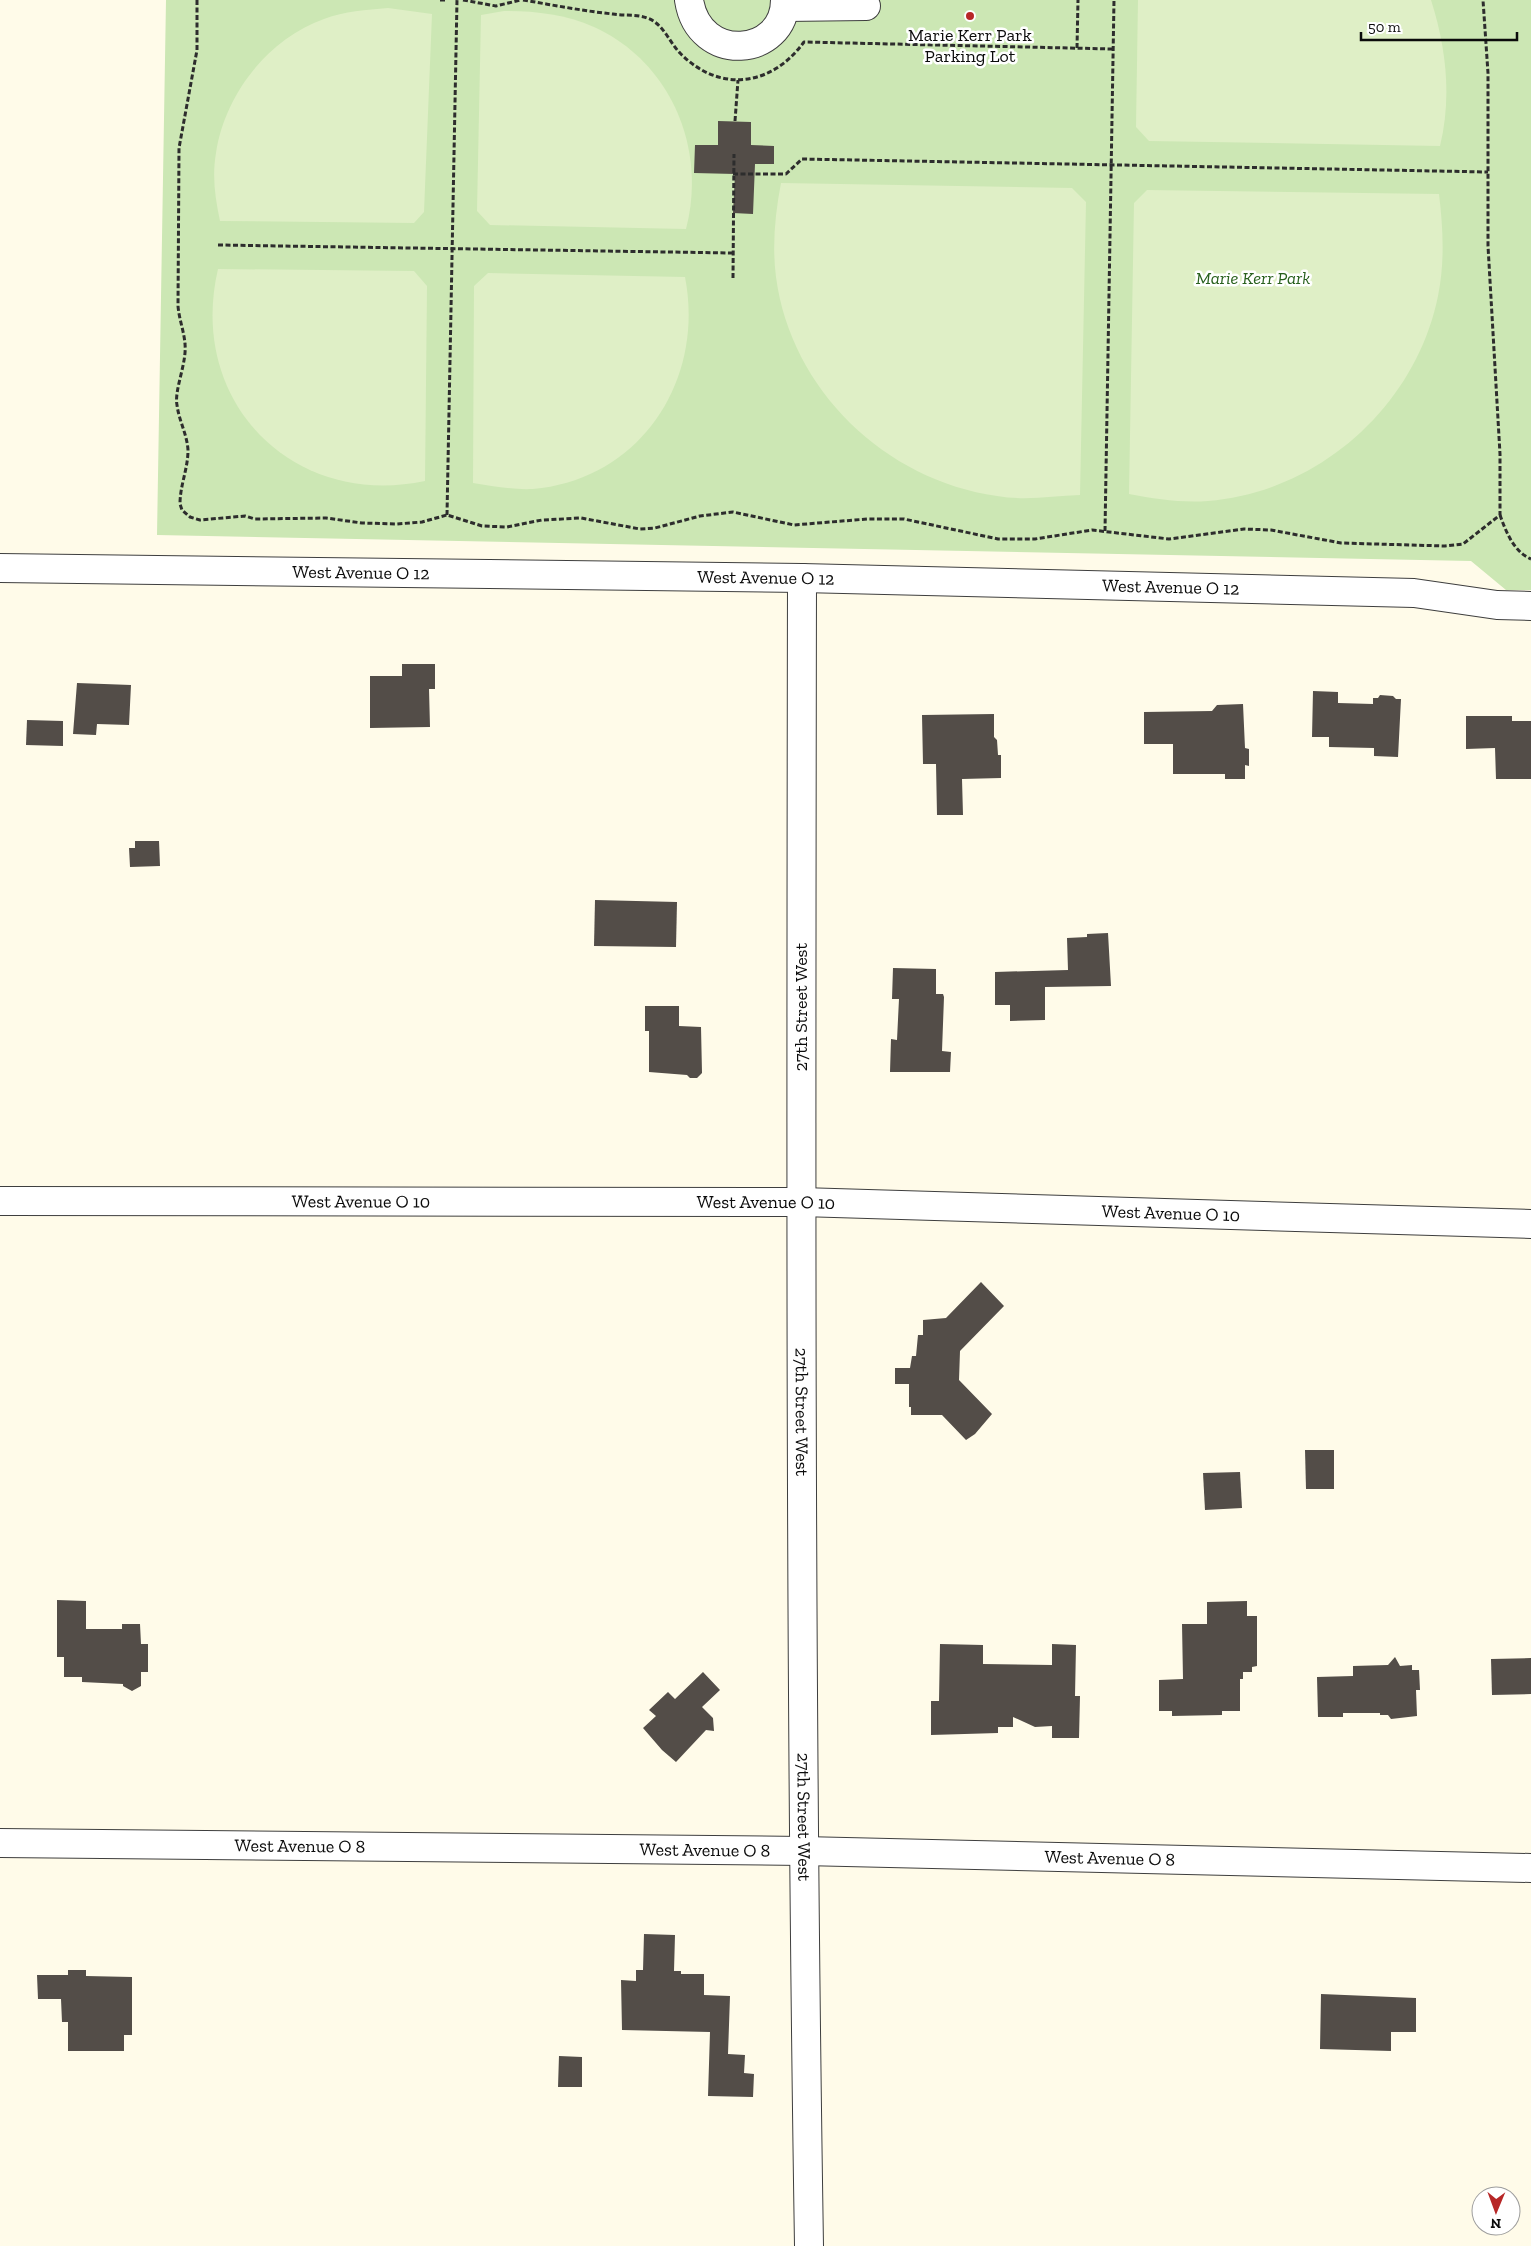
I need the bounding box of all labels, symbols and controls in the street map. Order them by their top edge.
marker: Marie Kerr Park Parking Lot [964,10,976,22]
scale bar [1361,10,1517,42]
text: 50 m [1368,18,1401,36]
place label: Marie Kerr Park Parking Lot [908,24,1033,67]
park label: Marie Kerr Park [1196,267,1310,289]
street label: West Avenue O 12 [292,561,430,584]
street label: West Avenue O 12 [697,566,835,590]
street label: West Avenue O 12 [1102,574,1240,600]
street label: 27th Street West [790,943,812,1071]
street label: West Avenue O 10 [292,1190,430,1213]
street label: West Avenue O 10 [697,1191,835,1214]
street label: West Avenue O 10 [1101,1200,1240,1226]
street label: 27th Street West [791,1348,813,1477]
street label: 27th Street West [792,1753,815,1882]
street label: West Avenue O 8 [235,1834,365,1858]
street label: West Avenue O 8 [640,1838,770,1862]
street label: West Avenue O 8 [1044,1846,1175,1871]
north arrow [1471,2186,1521,2236]
text: N [1490,2215,1501,2232]

